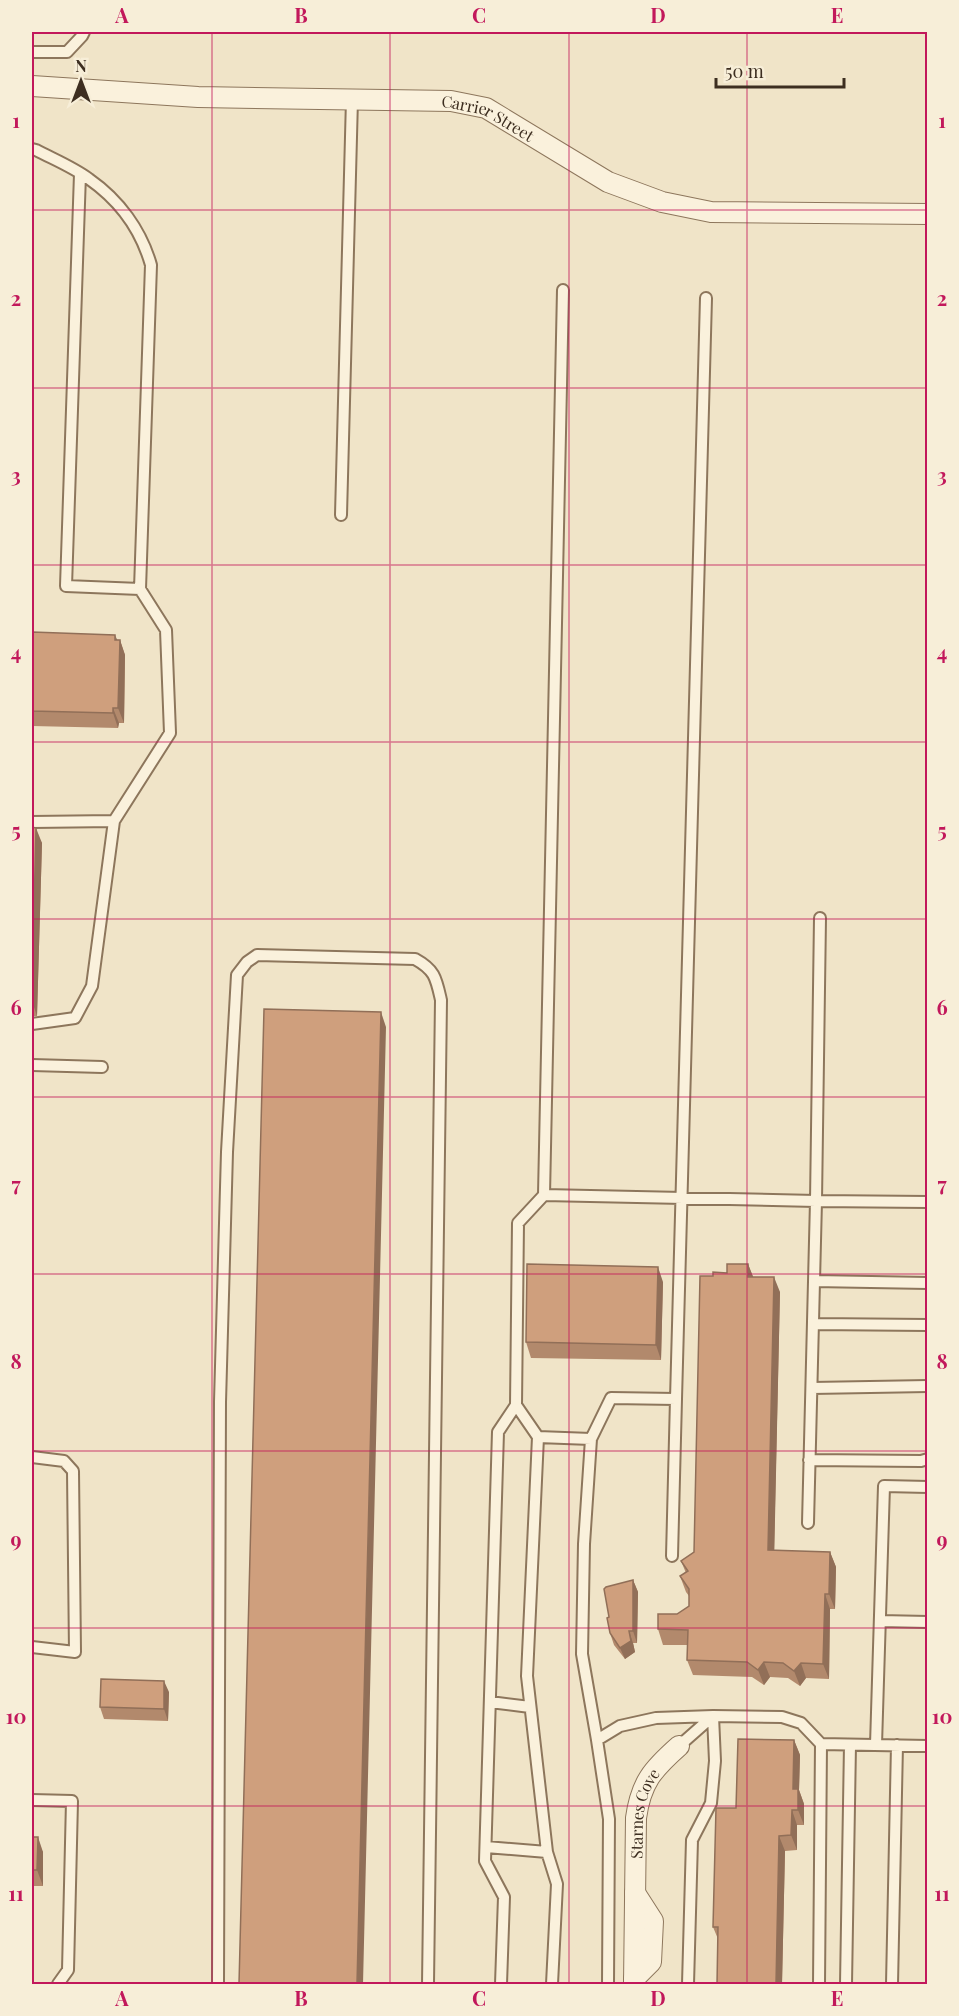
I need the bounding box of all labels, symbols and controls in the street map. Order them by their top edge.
text: A [114,1,129,28]
text: B [294,1,308,28]
text: C [472,1,486,28]
text: D [650,1,666,28]
text: E [831,1,843,28]
north arrow [51,51,111,111]
scale bar [716,51,844,89]
text: N [75,55,87,76]
text: 50 m [725,59,764,83]
street label: Carrier Street [442,90,539,146]
text: 1 [12,106,20,133]
text: 1 [938,106,946,133]
text: 2 [11,284,21,311]
text: 2 [937,284,947,311]
text: 3 [11,461,21,488]
text: 3 [937,461,947,488]
text: 4 [11,638,21,665]
text: 4 [937,638,947,665]
text: 5 [11,816,21,843]
text: 5 [937,816,947,843]
text: 6 [10,993,22,1020]
text: 6 [936,993,948,1020]
text: 7 [11,1170,21,1197]
text: 7 [937,1170,947,1197]
text: 8 [10,1347,22,1374]
text: 8 [936,1347,948,1374]
text: 9 [10,1525,22,1552]
text: 9 [936,1525,948,1552]
text: 10 [6,1702,26,1729]
text: 10 [932,1702,952,1729]
street label: Starnes Cove [625,1763,664,1859]
text: 11 [8,1879,24,1906]
text: 11 [934,1879,950,1906]
text: A [114,1984,129,2011]
text: B [294,1984,308,2011]
text: C [472,1984,486,2011]
text: D [650,1984,666,2011]
text: E [831,1984,843,2011]

